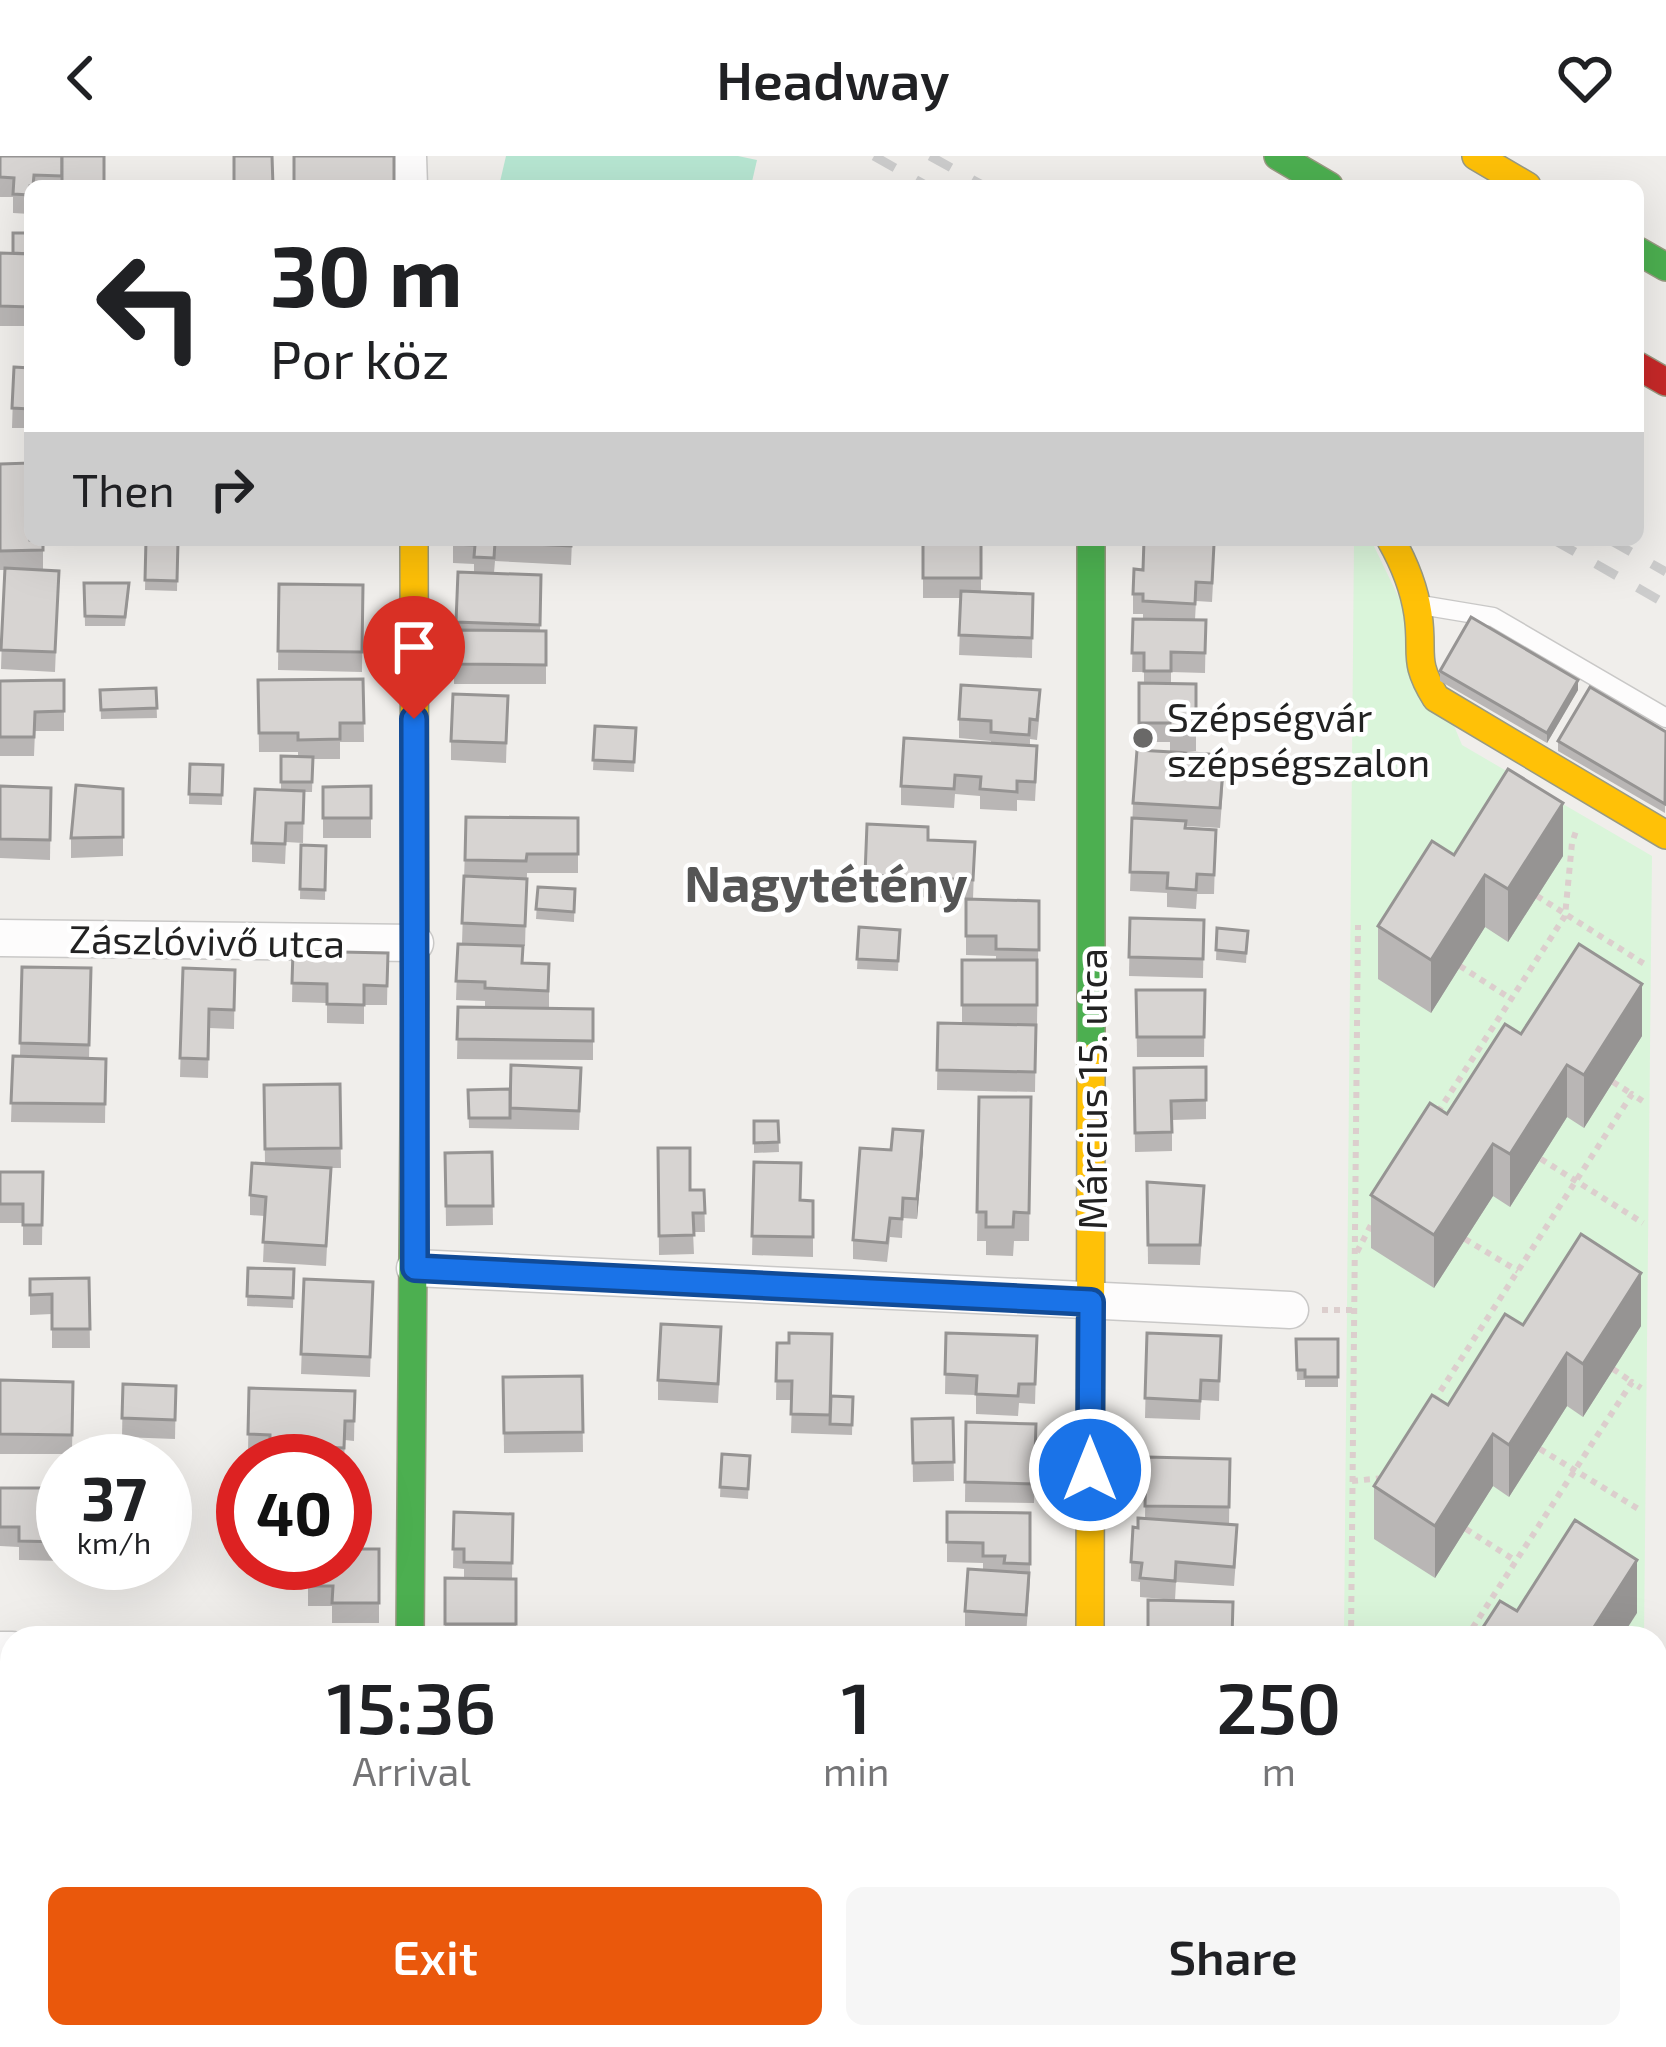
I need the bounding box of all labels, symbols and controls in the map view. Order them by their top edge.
icon: back [48,45,114,111]
icon: heart [1552,45,1618,111]
text: Headway [716,46,950,111]
text: 30 m [270,223,463,324]
icon: left [72,228,228,384]
text: Por köz [270,325,450,390]
icon: right [199,456,265,522]
text: Then [72,462,175,516]
pin [363,596,465,719]
icon: arrive [381,614,447,680]
place label: Szépségvár szépségszalon [1167,693,1430,785]
marker: Szépségvár szépségszalon [1130,725,1156,751]
district label: Nagytétény [684,851,968,913]
street label: Zászlóvivő utca [69,914,345,966]
street label: Március 15. utca [1068,948,1115,1230]
position arrow [1027,1407,1153,1533]
speed limit sign: 40 [216,1434,372,1590]
text: 37 [81,1461,147,1533]
text: km/h [77,1524,151,1560]
text: 15:36 [327,1662,496,1748]
text: 1 [841,1662,871,1748]
text: 250 [1216,1662,1341,1748]
text: Arrival [352,1747,471,1794]
text: min [823,1747,889,1794]
text: m [1262,1747,1296,1794]
button: Exit [48,1887,822,2025]
button: Share [846,1887,1620,2025]

